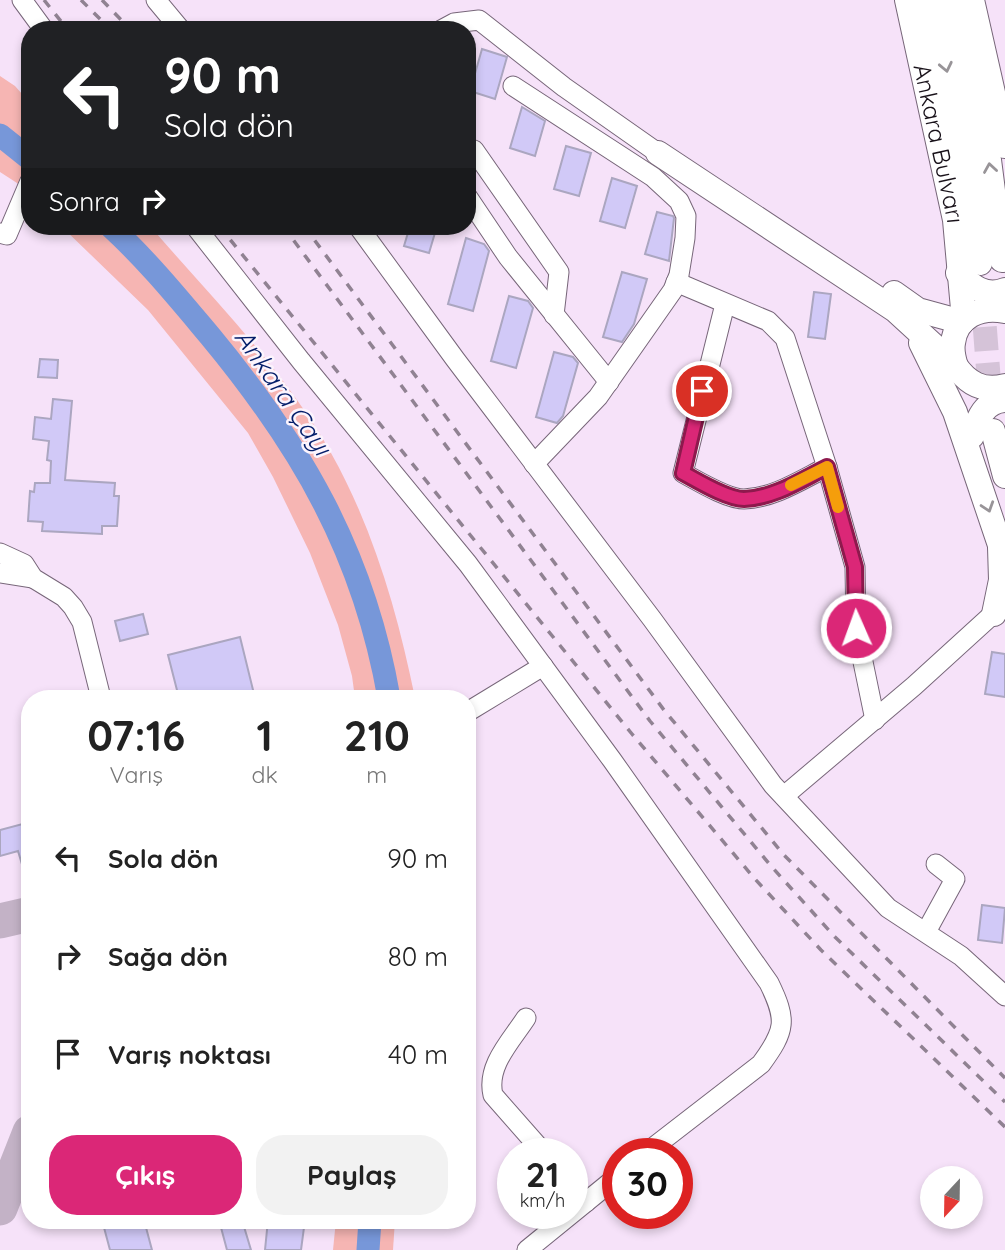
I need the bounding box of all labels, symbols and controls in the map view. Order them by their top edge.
text: 90 m [164,44,281,105]
icon: left [49,49,140,140]
one-way arrow [937,60,952,72]
street label: Ankara Bulvarı [907,61,971,224]
text: Sola dön [164,105,294,145]
one-way arrow [983,163,998,174]
icon: right [134,182,172,220]
text: Sonra [49,185,120,218]
water label: Ankara Çayı [228,322,340,463]
pin [672,361,732,421]
icon: arrive [683,372,721,410]
one-way arrow [979,501,994,513]
position arrow [819,591,893,665]
text: 07:16 [87,709,185,762]
text: 1 [256,709,273,762]
text: 210 [344,709,410,762]
text: Varış [109,760,163,789]
text: dk [251,760,278,789]
text: m [366,760,387,789]
icon: left [49,839,87,877]
text: Sola dön [108,842,218,875]
text: 90 m [387,842,448,875]
icon: right [49,937,87,975]
text: Sağa dön [108,940,228,973]
text: 80 m [388,940,448,973]
icon: arrive [49,1035,87,1073]
text: Varış noktası [108,1038,271,1071]
text: 40 m [388,1038,448,1071]
button: Çıkış [49,1135,242,1215]
button: Paylaş [256,1135,448,1215]
speed limit sign: 30 [602,1138,693,1229]
text: 21 [526,1152,559,1196]
north arrow [920,1166,984,1228]
map controls [920,1166,983,1229]
text: km/h [520,1189,565,1212]

